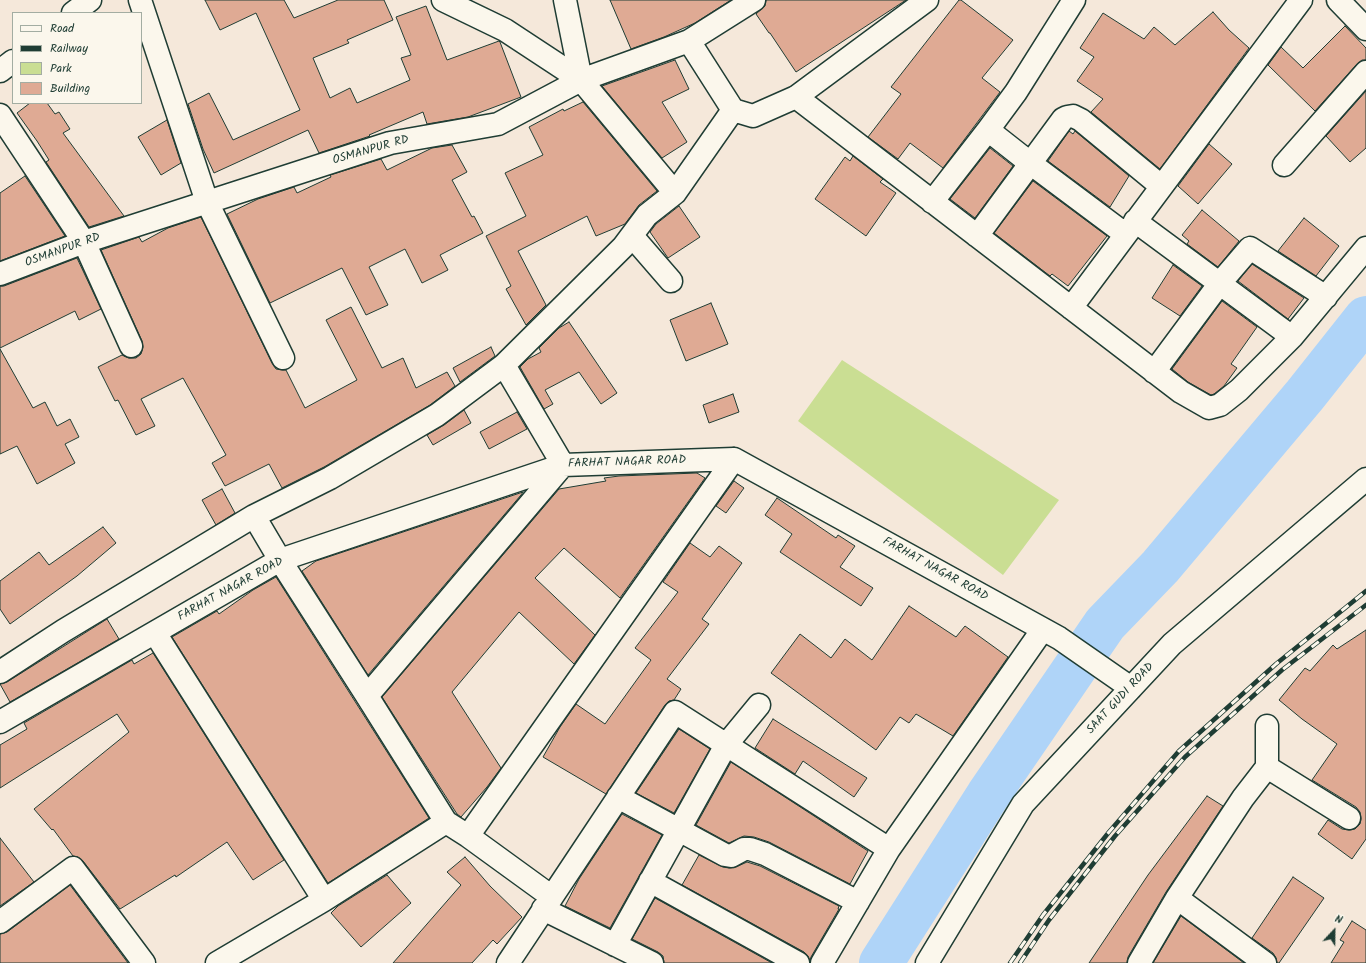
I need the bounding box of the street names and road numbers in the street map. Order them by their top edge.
street label: OSMANPUR RD [331,133,411,169]
street label: OSMANPUR RD [23,231,103,271]
street label: FARHAT NAGAR ROAD [568,454,686,472]
street label: FARHAT NAGAR ROAD [880,535,990,605]
street label: FARHAT NAGAR ROAD [176,555,286,625]
street label: SAAT GUDI ROAD [1084,660,1158,738]

